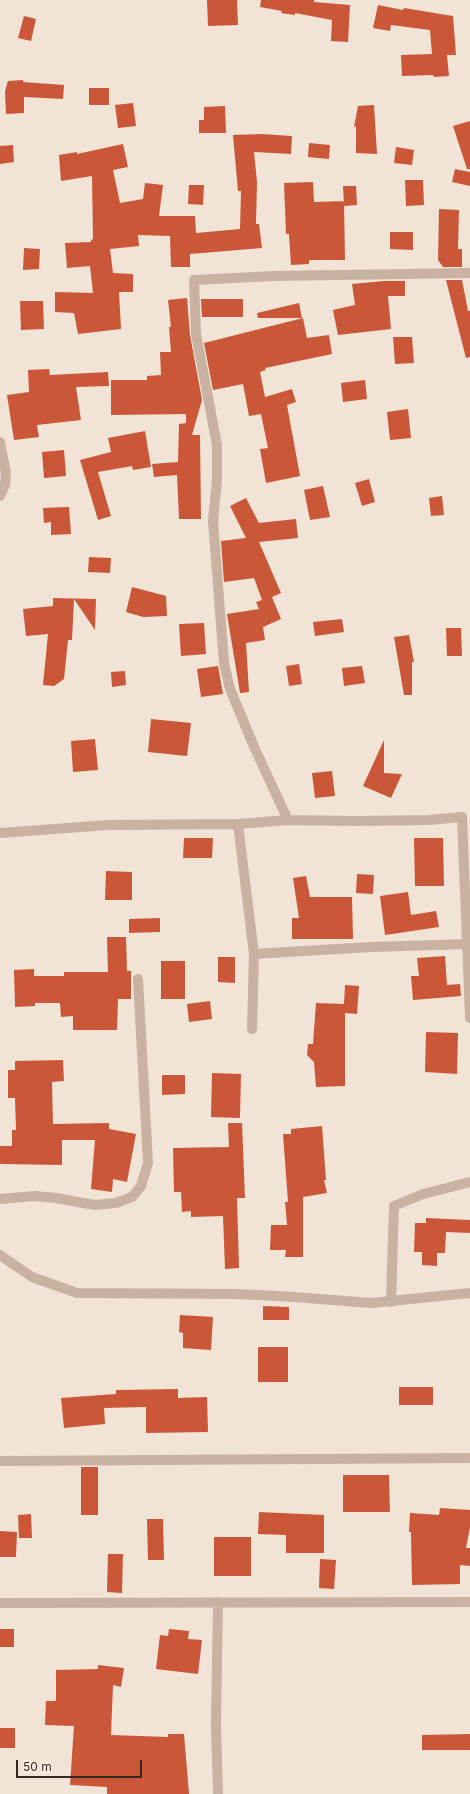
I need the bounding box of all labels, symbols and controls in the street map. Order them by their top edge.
scale bar [18,1752,144,1778]
text: 50 m [23,1759,52,1774]

